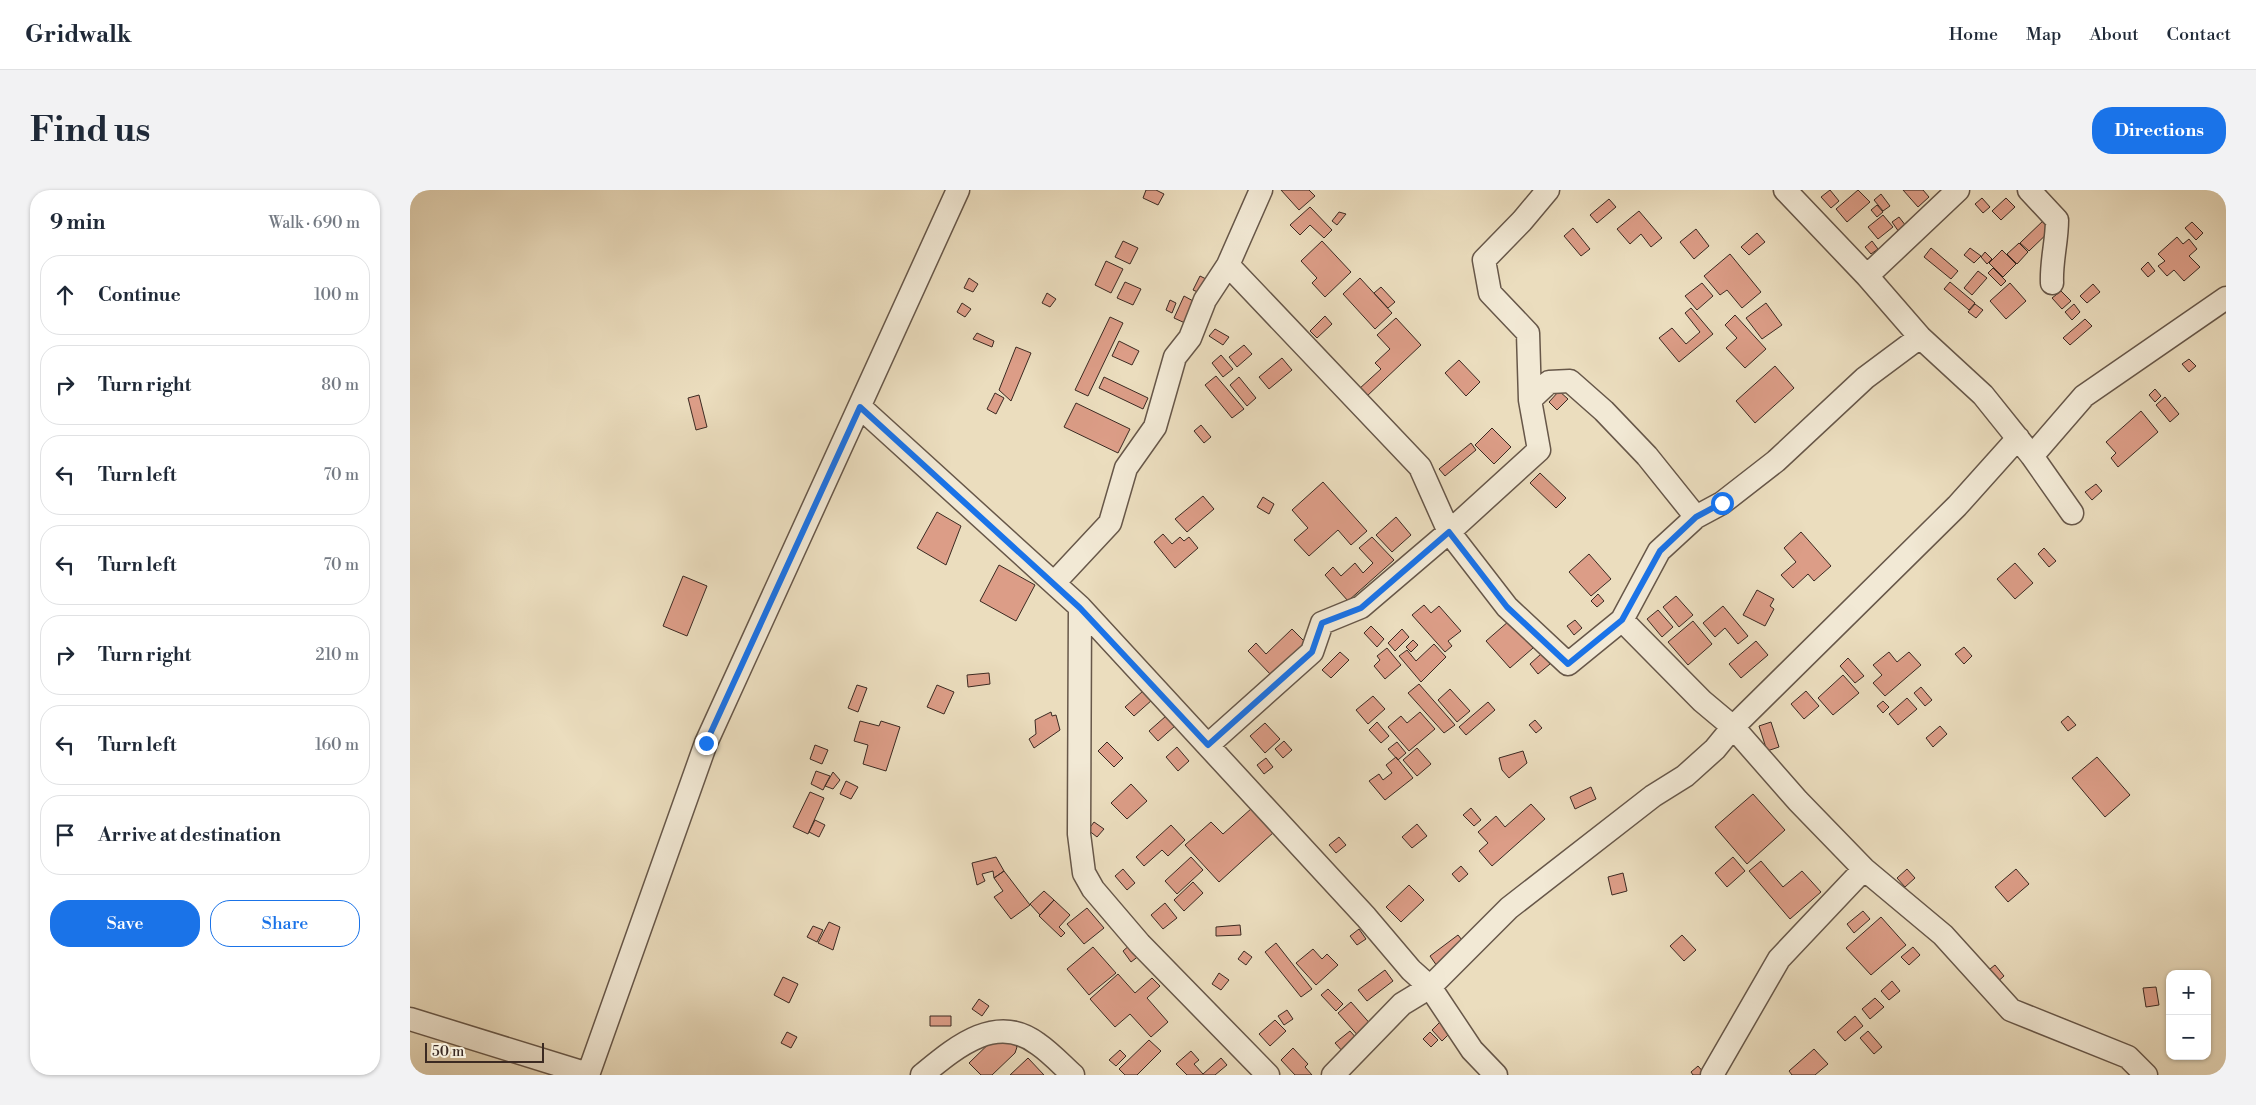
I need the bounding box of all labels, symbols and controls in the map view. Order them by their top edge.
text: Gridwalk [25,20,132,50]
text: Home [1949,23,1998,46]
text: Map [2026,23,2062,46]
text: About [2090,23,2139,46]
text: Contact [2167,23,2231,46]
button: Directions [2092,107,2226,154]
text: Find us [30,109,150,152]
text: 9 min [50,210,105,236]
text: Walk · 690 m [269,213,360,233]
icon: ahead [51,281,79,309]
text: Continue [98,283,181,307]
text: 100 m [314,285,359,305]
icon: right [51,371,79,399]
text: Turn right [98,373,191,397]
text: 80 m [321,375,359,395]
icon: left [51,461,79,489]
text: Turn left [98,463,177,487]
text: 70 m [323,465,359,485]
route start [1711,492,1734,515]
icon: left [51,551,79,579]
text: Turn left [98,553,177,577]
text: 70 m [323,555,359,575]
icon: right [51,641,79,669]
text: Turn right [98,643,191,667]
text: 210 m [315,645,359,665]
icon: left [51,731,79,759]
route end [695,732,718,755]
text: Turn left [98,733,177,757]
text: 160 m [315,735,359,755]
icon: arrive [51,821,79,849]
text: Arrive at destination [98,823,281,847]
button: Save [50,900,200,947]
button: Share [210,900,360,947]
map controls [2166,970,2211,1060]
button: + [2166,970,2211,1015]
button: − [2166,1015,2211,1060]
scale bar [425,1040,544,1063]
text: 50 m [432,1043,464,1061]

